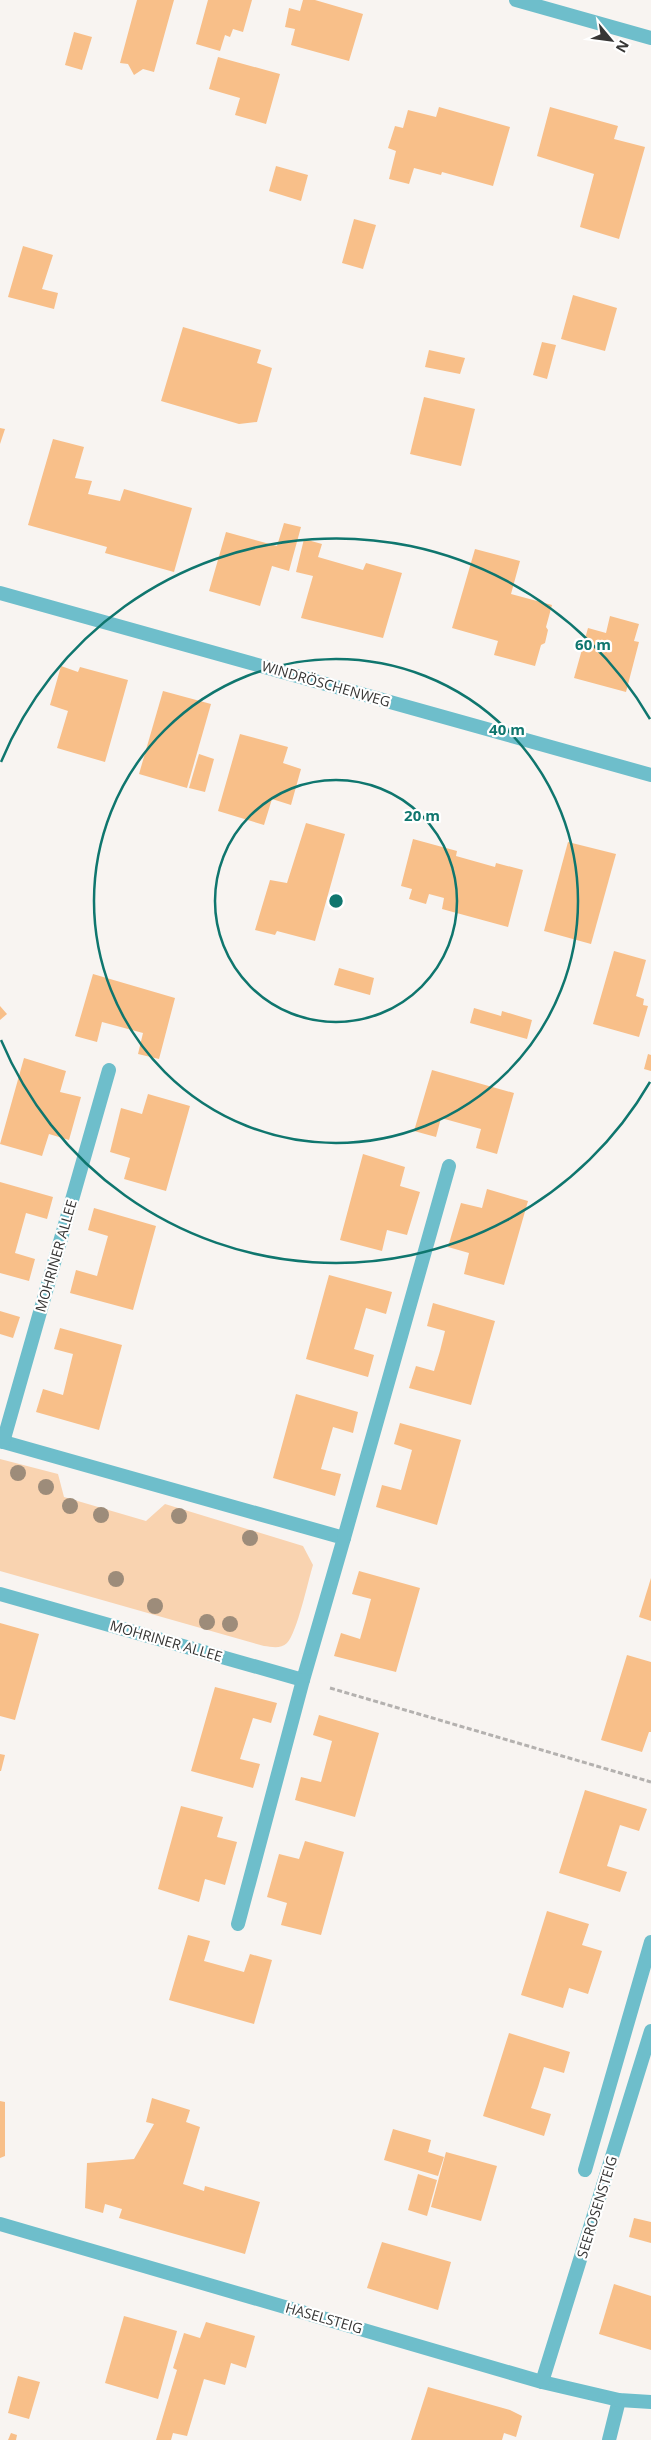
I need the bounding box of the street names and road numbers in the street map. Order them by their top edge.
street label: WINDRÖSCHENWEG [260,656,393,711]
street label: MOHRINER ALLEE [30,1197,81,1314]
street label: MOHRINER ALLEE [108,1615,225,1666]
street label: SEEROSENSTEIG [572,2153,621,2260]
street label: HASELSTEIG [283,2297,365,2338]

